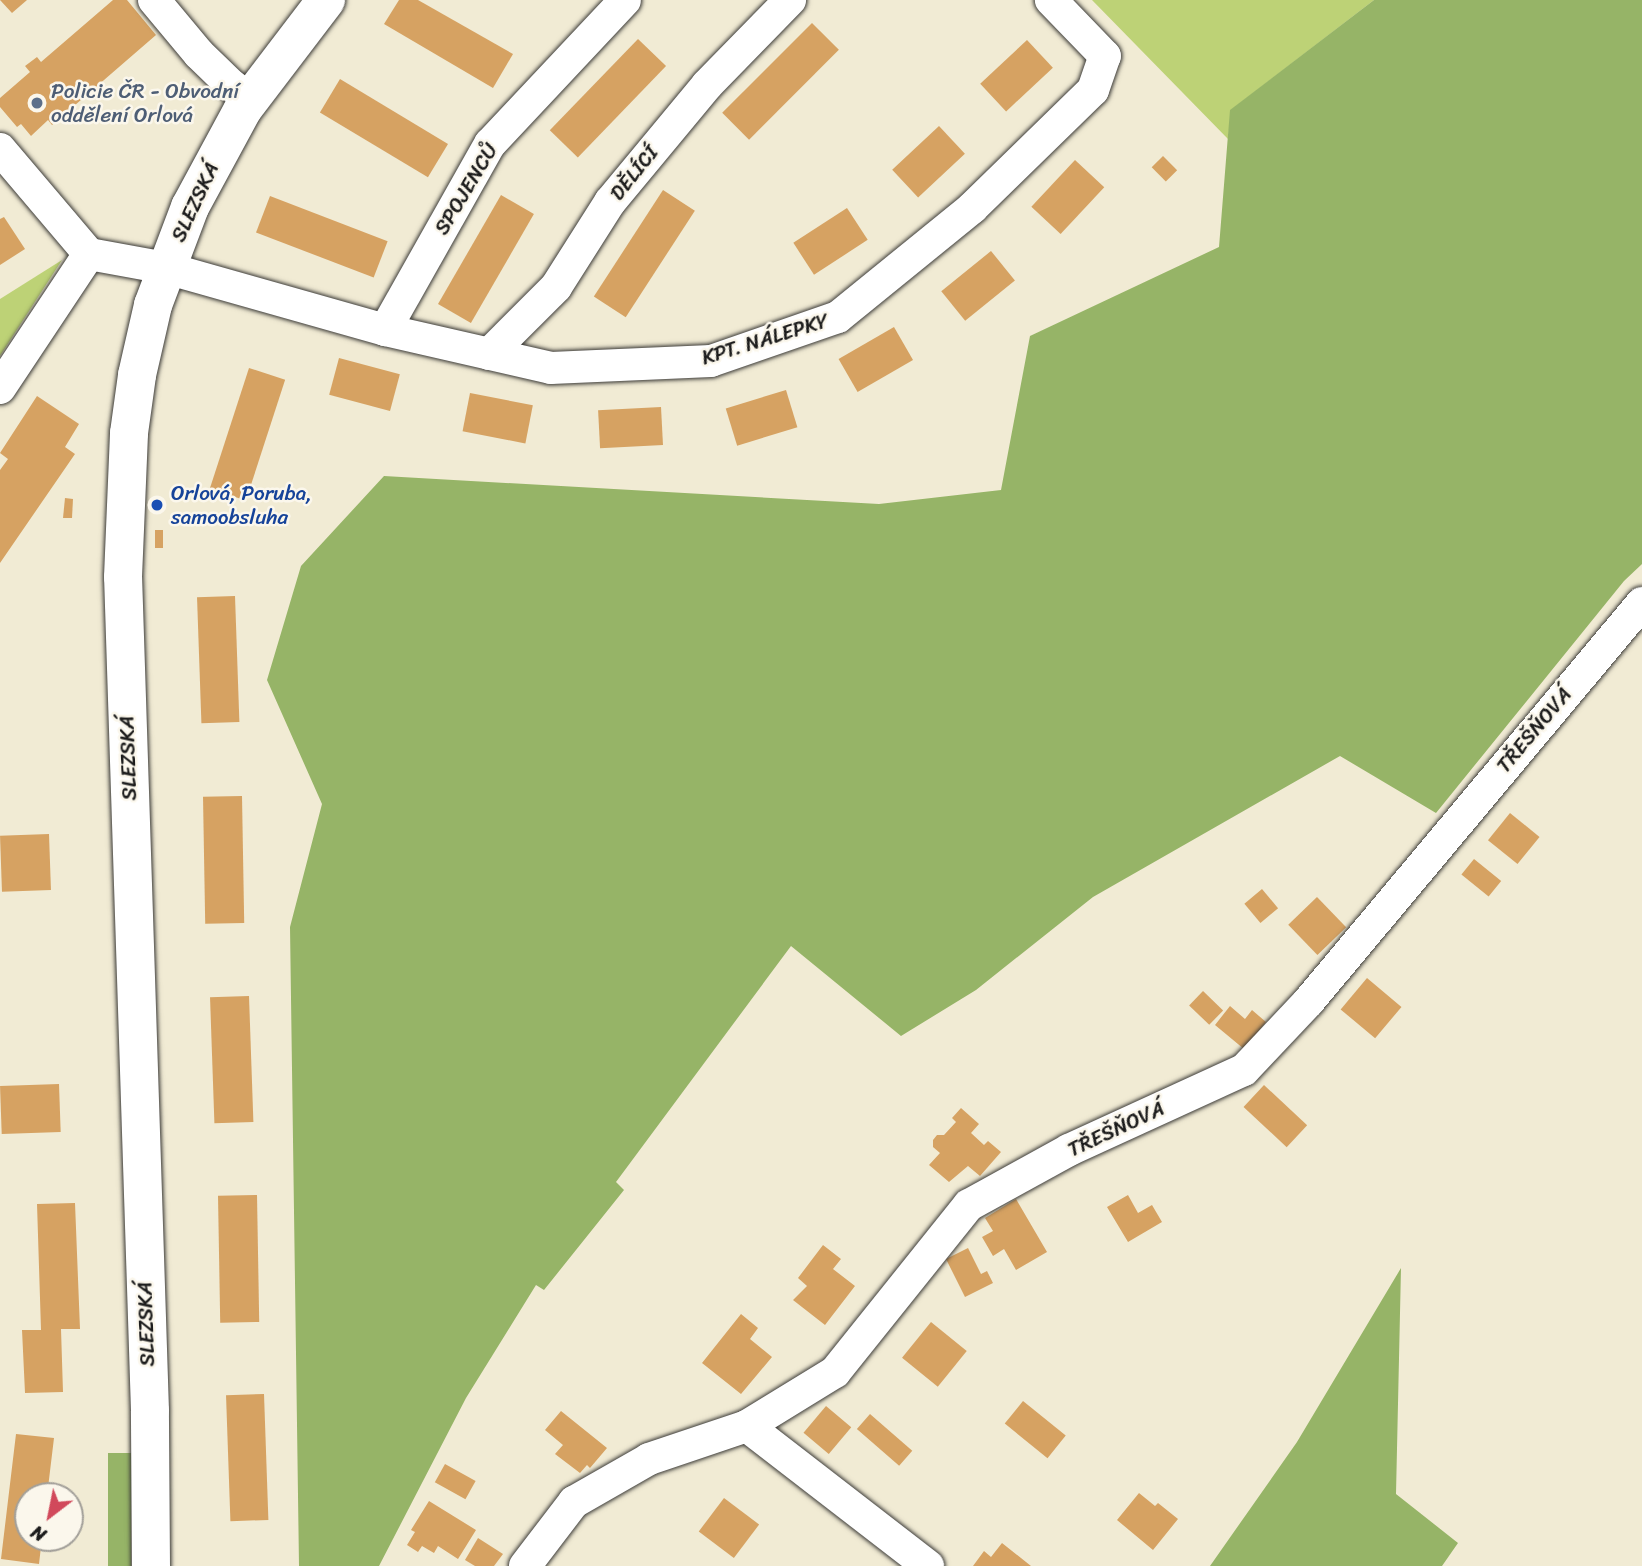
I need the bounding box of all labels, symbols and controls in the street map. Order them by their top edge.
place label: Policie ČR - Obvodní oddělení Orlová [51,78,239,128]
marker: Policie ČR - Obvodní oddělení Orlová [29,95,45,111]
street label: SPOJENCŮ [429,139,503,239]
street label: DĚLÍCÍ [604,141,664,205]
street label: SLEZSKÁ [166,158,224,246]
street label: KPT. NÁLEPKY [699,308,831,370]
place label: Orlová, Poruba, samoobsluha [171,480,312,530]
marker: Orlová, Poruba, samoobsluha [149,497,165,513]
street label: TŘEŠŇOVÁ [1491,682,1577,778]
street label: SLEZSKÁ [114,715,142,801]
street label: TŘEŠŇOVÁ [1064,1096,1168,1162]
street label: SLEZSKÁ [132,1281,160,1367]
north arrow [14,1482,84,1552]
text: N [24,1516,53,1551]

